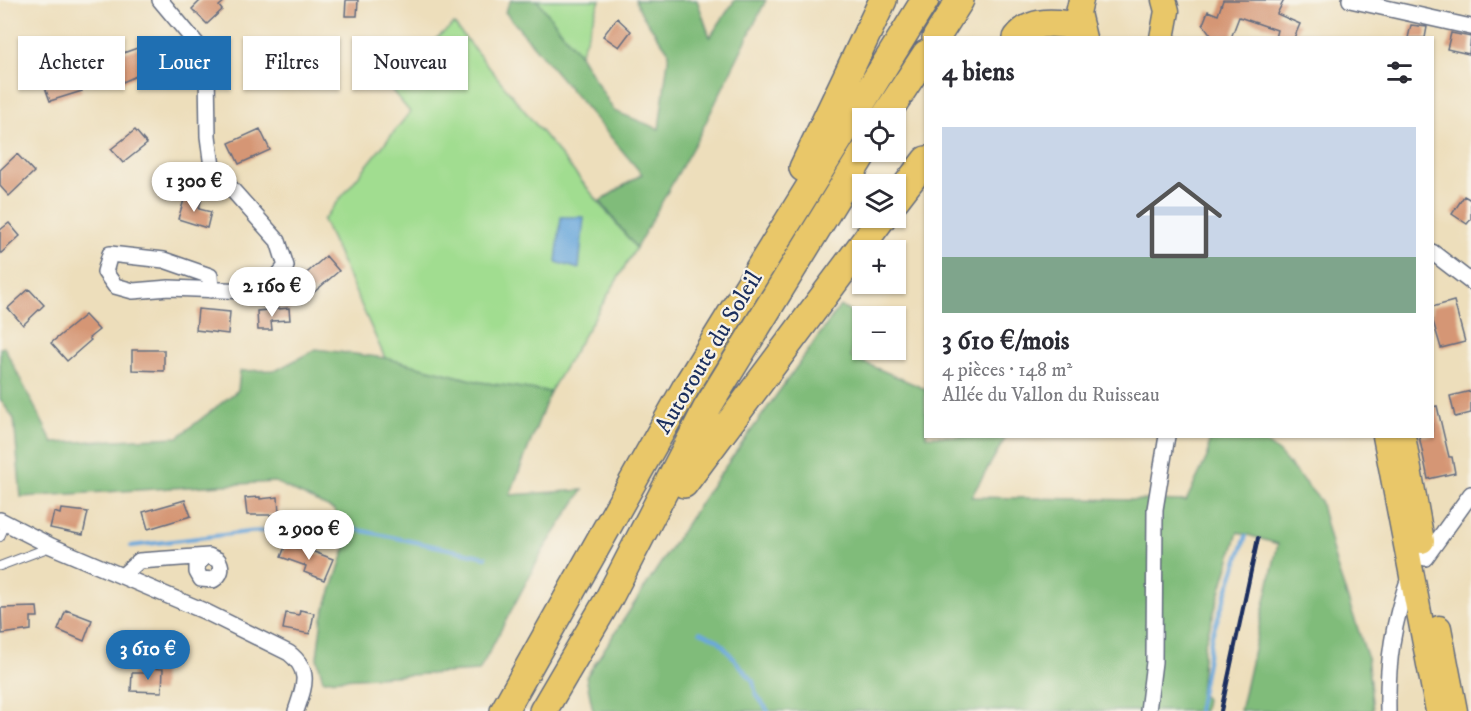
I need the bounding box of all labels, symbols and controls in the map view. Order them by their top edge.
chip: Acheter [18,36,125,90]
chip: Louer [137,36,231,90]
chip: Filtres [243,36,340,90]
chip: Nouveau [352,36,468,90]
text: 4 biens [942,56,1014,89]
icon: filters [1383,56,1416,89]
map controls [852,108,906,360]
button: locate [852,108,906,162]
pin: 1 300 € [139,162,249,213]
icon: home [1125,166,1233,274]
text: 1 300 € [166,169,222,194]
button: layers [852,174,906,228]
button: + [852,240,906,294]
street label: Autoroute du Soleil [648,265,770,439]
pin: 2 160 € [217,267,327,318]
text: 2 160 € [243,274,301,299]
button: − [852,306,906,360]
text: 3 610 €/mois [942,325,1070,358]
text: 4 pièces · 148 m² [942,358,1072,383]
text: Allée du Vallon du Ruisseau [942,383,1160,408]
pin: 2 900 € [254,510,364,561]
text: 2 900 € [278,517,340,542]
pin: 3 610 € [93,630,203,681]
text: 3 610 € [120,637,176,662]

